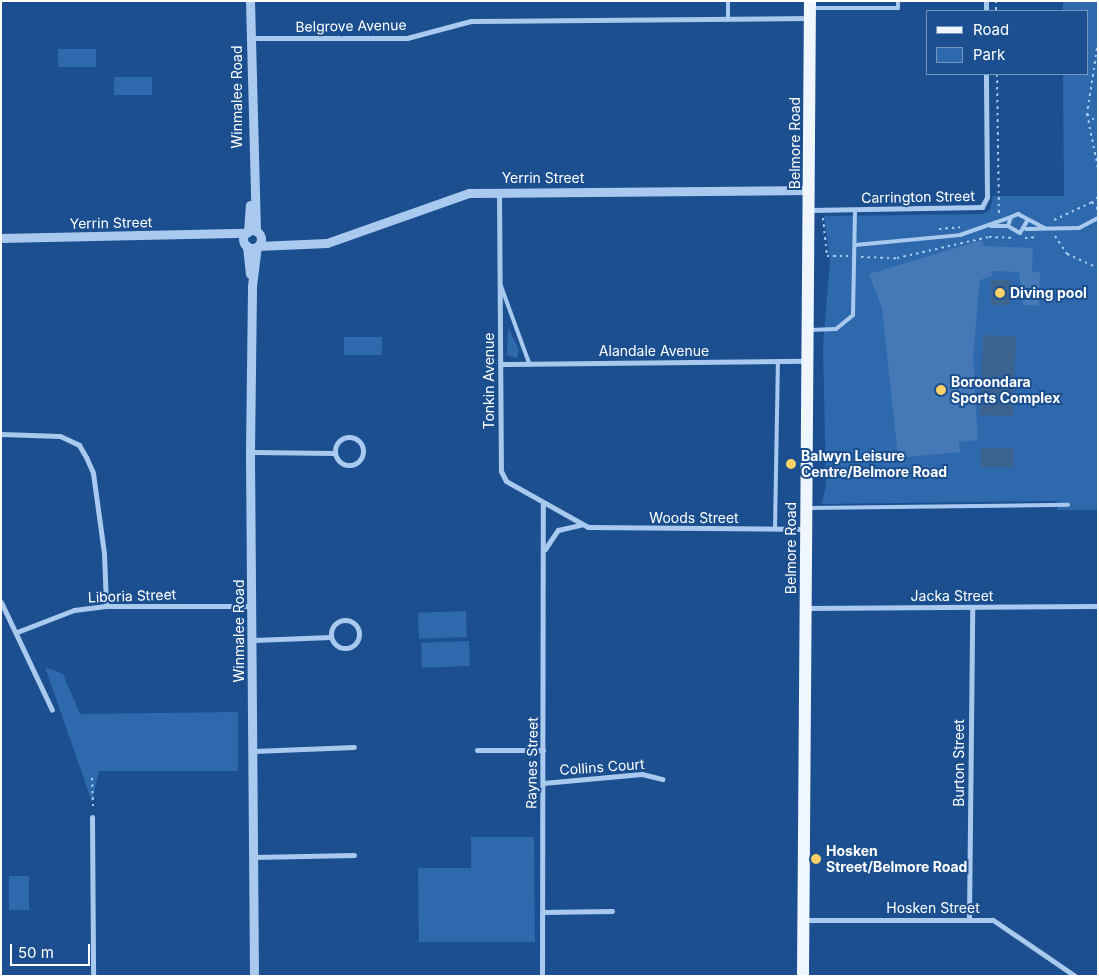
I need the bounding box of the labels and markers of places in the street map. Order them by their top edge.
place label: Diving pool [1010,285,1087,301]
marker: Diving pool [994,287,1006,299]
place label: Boroondara Sports Complex [951,374,1060,407]
marker: Boroondara Sports Complex [935,384,947,396]
place label: Balwyn Leisure Centre/Belmore Road [801,448,947,481]
marker: Balwyn Leisure Centre/Belmore Road [785,458,797,470]
place label: Hosken Street/Belmore Road [826,843,967,876]
marker: Hosken Street/Belmore Road [810,853,822,865]

